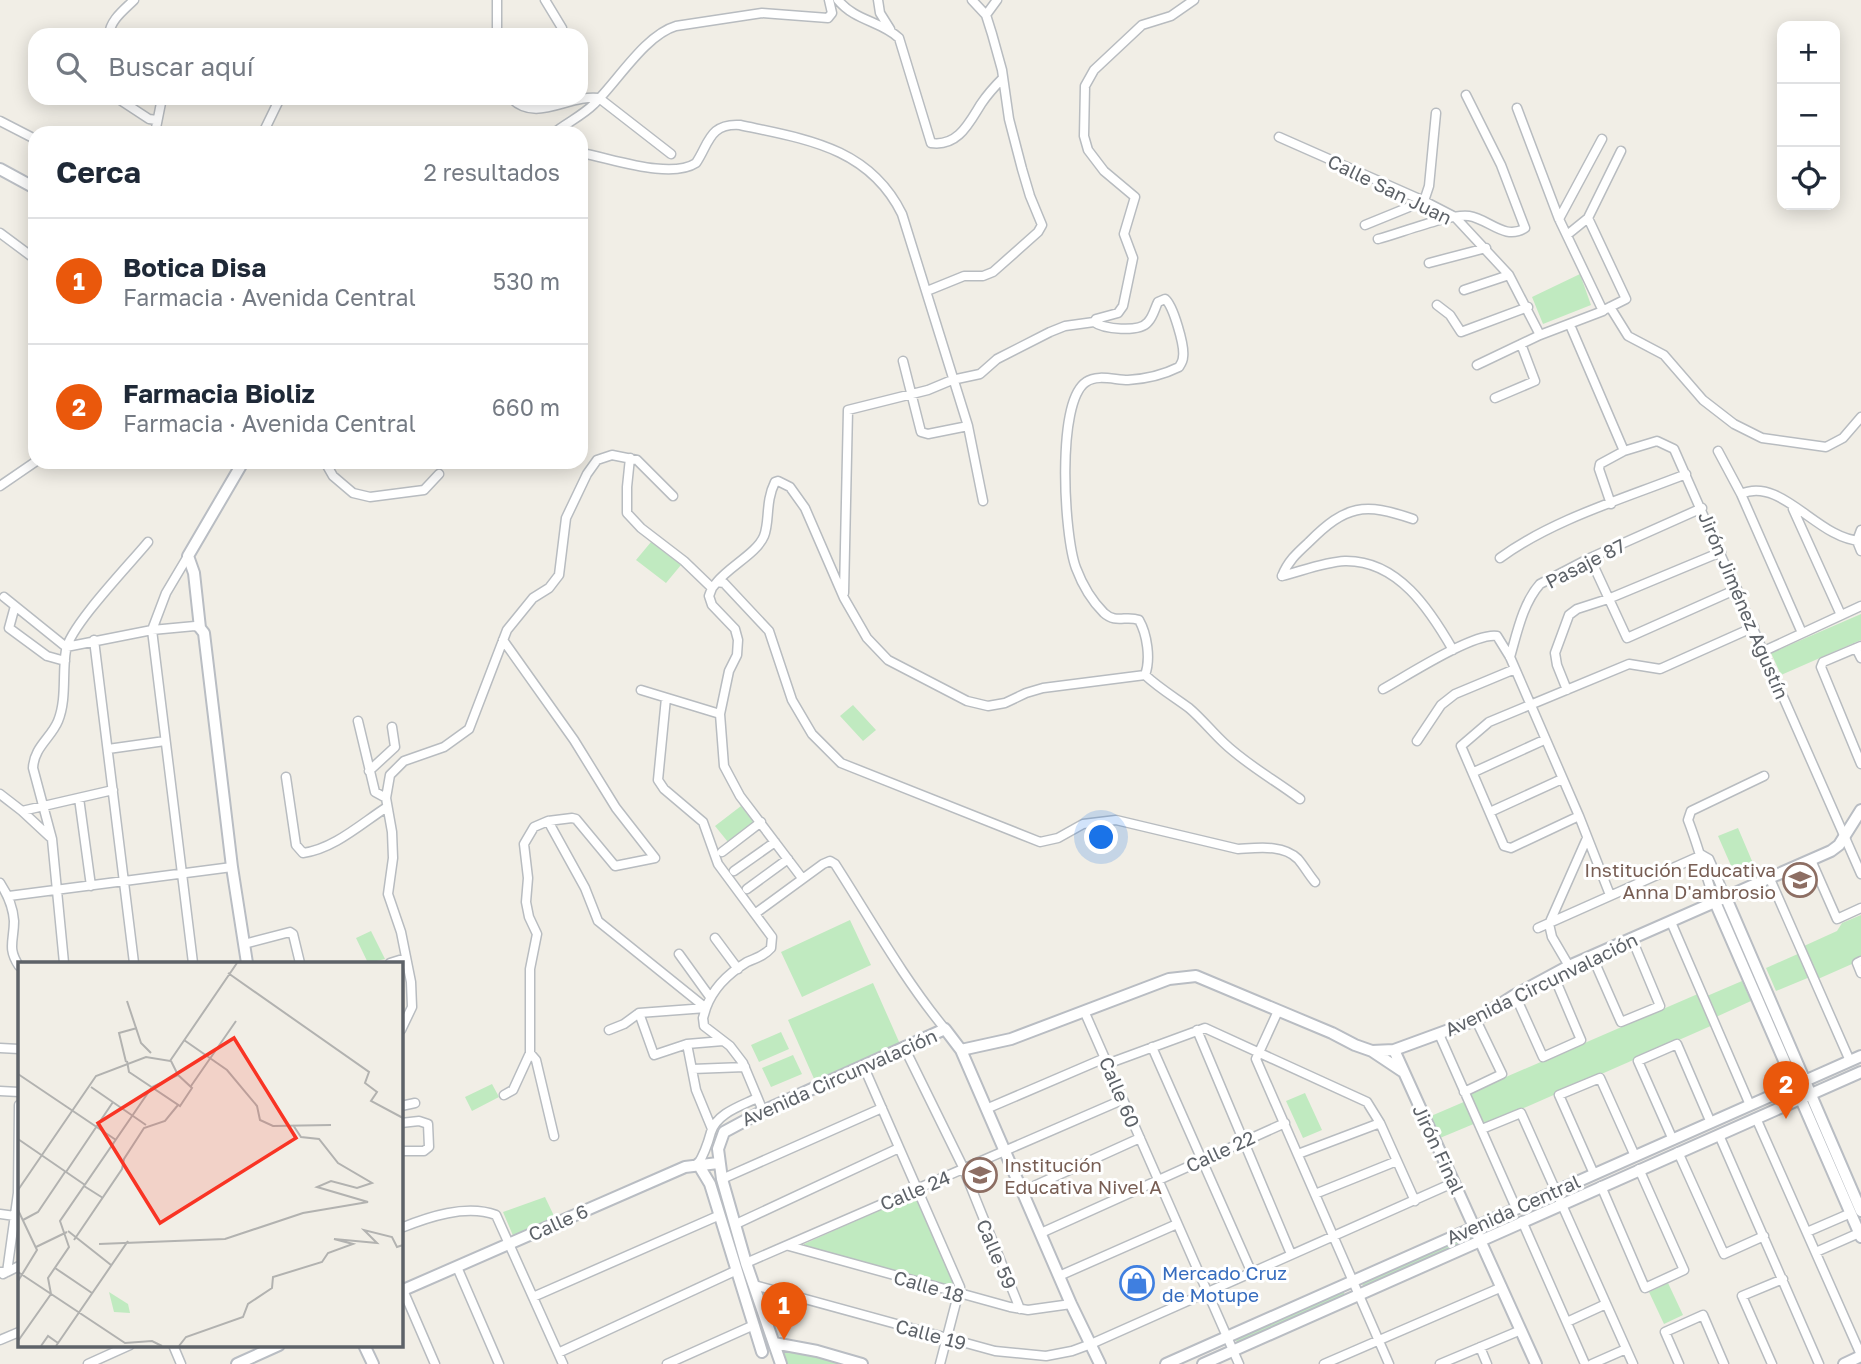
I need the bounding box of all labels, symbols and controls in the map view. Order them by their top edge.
map controls [1777,21,1840,210]
button: + [1777,21,1840,84]
search box [28,28,588,105]
icon: search [52,48,90,86]
text: Buscar aquí [108,51,254,82]
button: − [1777,84,1840,147]
button: locate [1777,147,1840,210]
street label: Calle San Juan [1324,149,1456,229]
text: Cerca [56,154,141,190]
text: 2 resultados [423,158,560,186]
text: Botica Disa [123,252,266,283]
text: 1 [73,267,85,295]
text: 530 m [493,267,560,295]
text: Farmacia · Avenida Central [123,283,416,311]
text: Farmacia Bioliz [123,378,315,409]
text: 2 [72,393,86,421]
text: 660 m [492,393,560,421]
text: Farmacia · Avenida Central [123,409,416,437]
street label: Jirón Jiménez Agustín [1694,508,1794,702]
street label: Pasaje 87 [1541,533,1629,593]
your location [1084,820,1118,854]
place label: Institución Educativa Anna D'ambrosio [1584,858,1776,903]
school or university icon: Institución Educativa Anna D'ambrosio [1781,861,1819,899]
street label: Avenida Circunvalación [1441,927,1641,1041]
inset map [18,962,402,1346]
street label: Avenida Circunvalación [738,1024,940,1130]
street label: Calle 60 [1095,1053,1145,1131]
pin: 2 [1763,1061,1809,1119]
street label: Jirón Final [1408,1101,1470,1197]
street label: Calle 22 [1182,1125,1258,1177]
place label: Institución Educativa Nivel A [1004,1153,1162,1198]
school or university icon: Institución Educativa Nivel A [961,1156,999,1194]
street label: Calle 24 [876,1165,954,1215]
street label: Avenida Central [1443,1169,1583,1249]
street label: Calle 6 [525,1199,591,1245]
street label: Calle 59 [972,1215,1022,1293]
place label: Mercado Cruz de Motupe [1162,1261,1287,1306]
shop icon: Mercado Cruz de Motupe [1118,1264,1156,1302]
street label: Calle 18 [891,1265,967,1307]
pin: 1 [761,1282,807,1340]
street label: Calle 19 [893,1314,969,1354]

